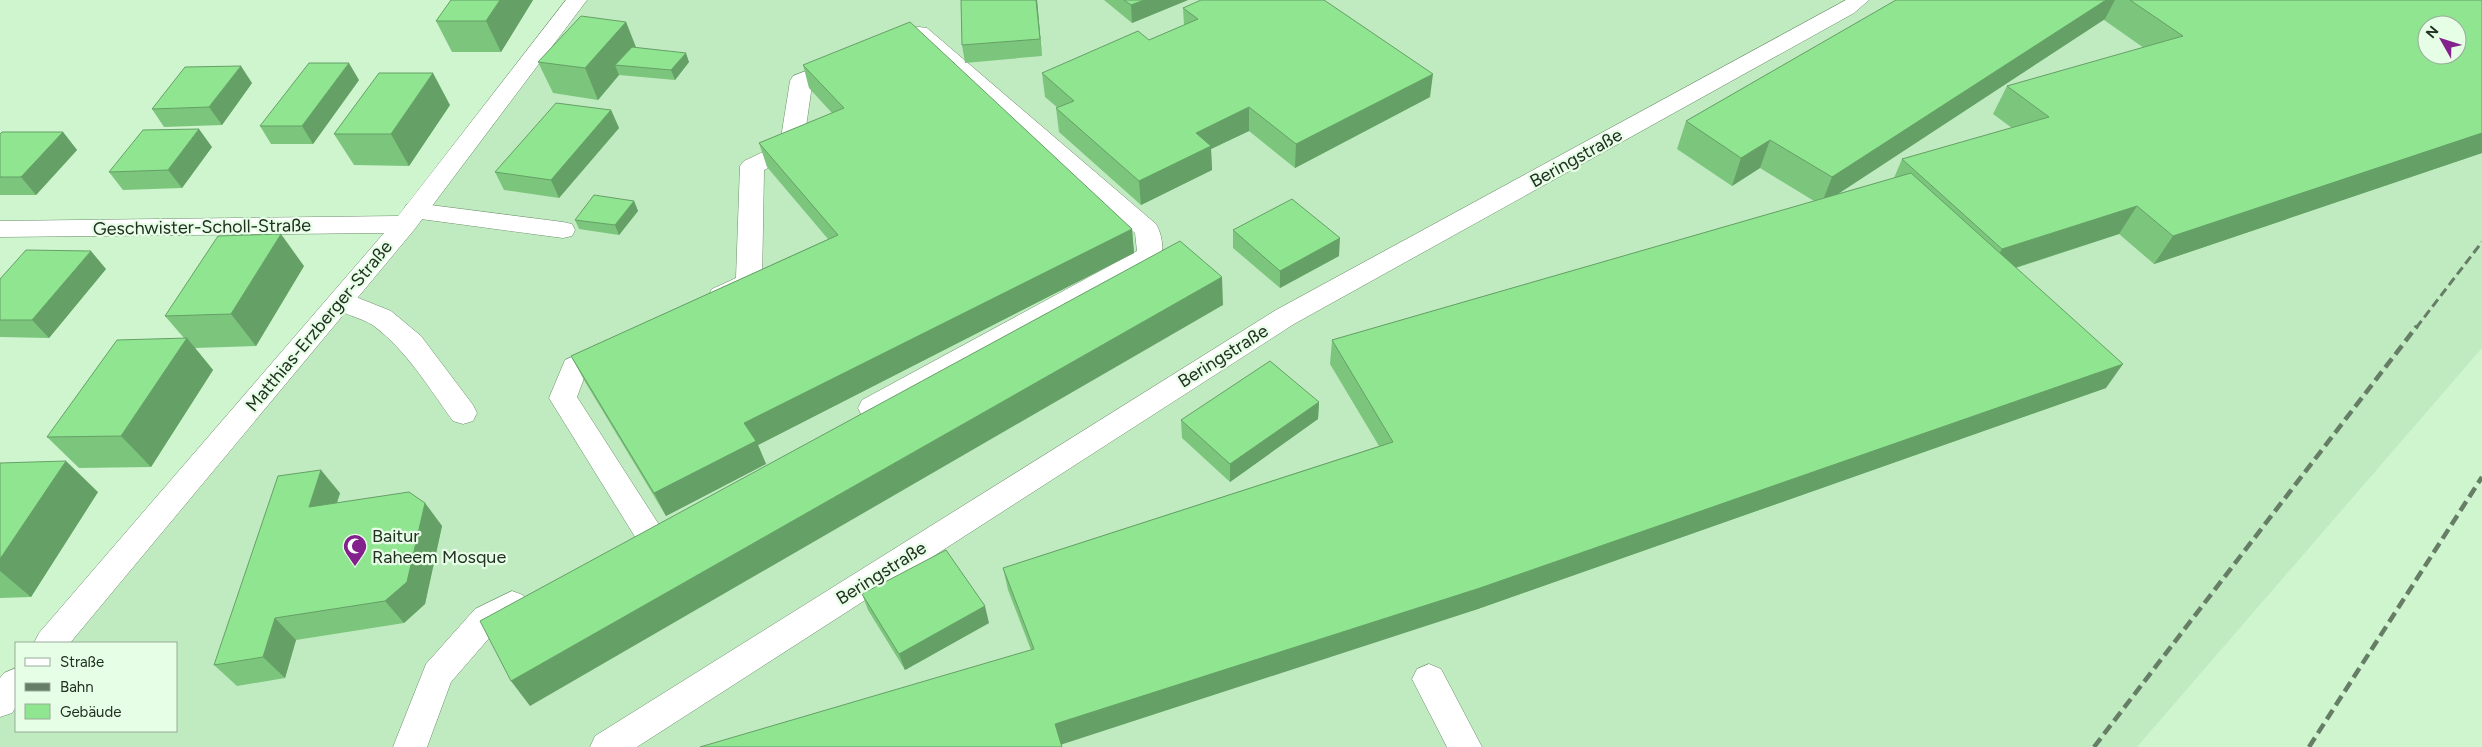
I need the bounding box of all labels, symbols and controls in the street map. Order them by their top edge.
north arrow [2417,15,2467,65]
text: N [2422,23,2442,42]
street label: Beringstraße [1526,124,1626,192]
street label: Geschwister-Scholl-Straße [93,214,311,240]
street label: Matthias-Erzberger-Straße [241,236,397,416]
street label: Beringstraße [1174,320,1272,392]
place label: Baitur Raheem Mosque [372,525,506,568]
mosque icon: Baitur Raheem Mosque [342,533,368,567]
street label: Beringstraße [832,537,930,609]
legend [15,642,178,732]
text: Straße [60,653,104,671]
text: Bahn [60,678,94,696]
text: Gebäude [60,703,121,721]

